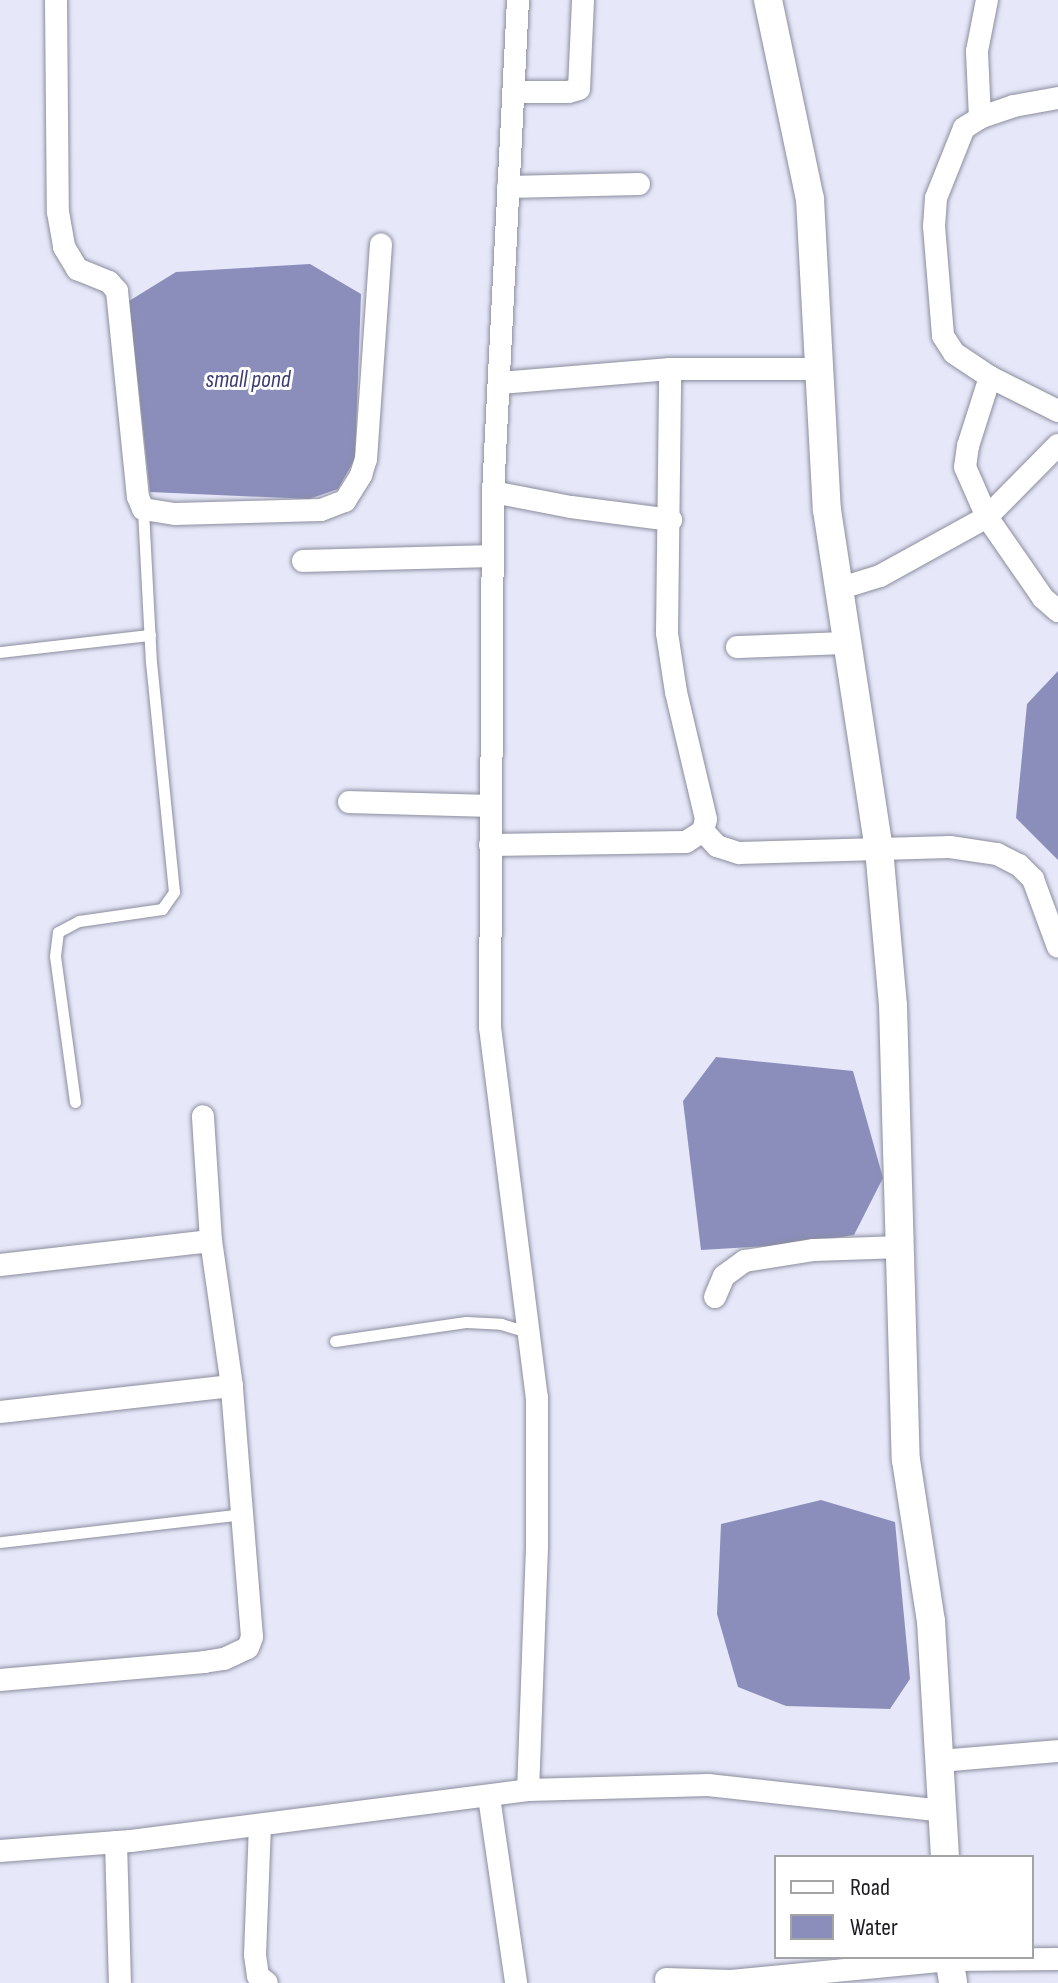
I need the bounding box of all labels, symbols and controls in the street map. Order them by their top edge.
water label: small pond [205,366,291,394]
legend [774,1855,1034,1959]
text: Road [850,1873,890,1902]
text: Water [850,1913,898,1942]

